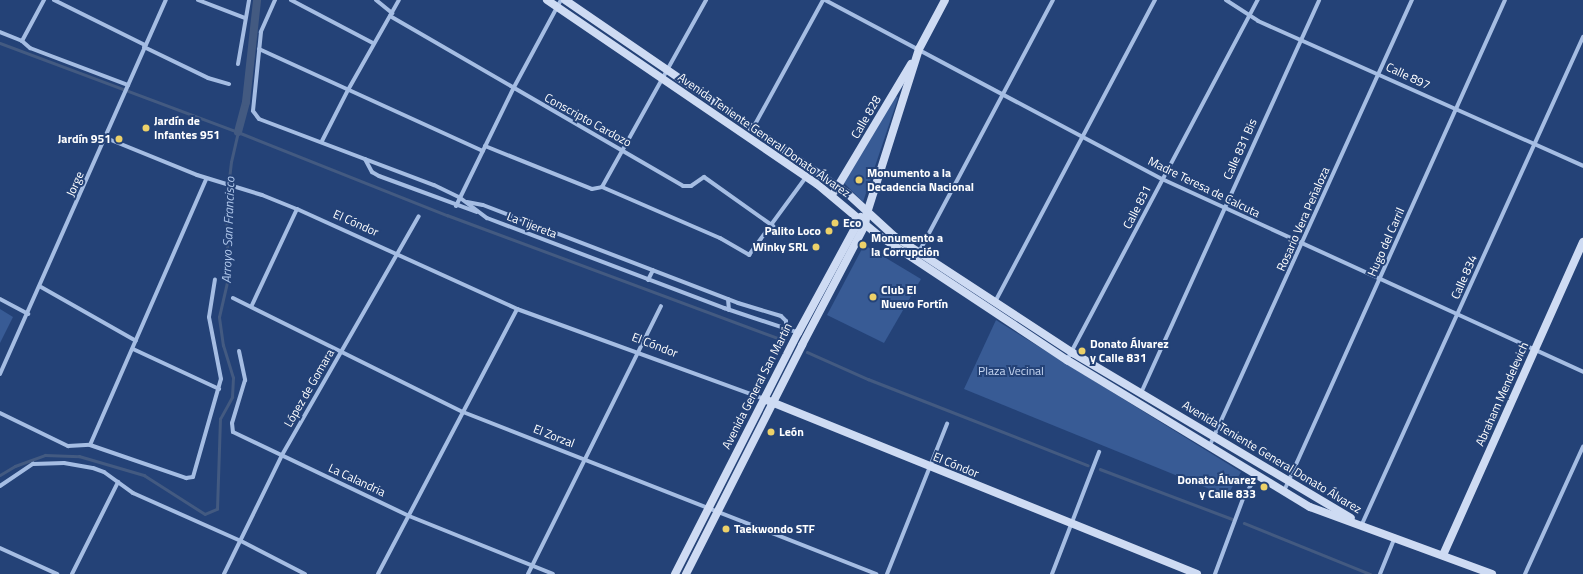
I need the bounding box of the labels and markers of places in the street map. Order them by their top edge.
place label: Jardín de Infantes 951 [154,114,220,142]
marker: Jardín de Infantes 951 [141,123,151,133]
place label: Jardín 951 [58,132,111,146]
marker: Jardín 951 [114,134,124,144]
place label: Monumento a la Decadencia Nacional [867,166,974,194]
marker: Monumento a la Decadencia Nacional [854,175,864,185]
place label: Eco [843,216,861,230]
marker: Eco [830,218,840,228]
place label: Palito Loco [764,224,821,238]
marker: Palito Loco [824,226,834,236]
place label: Monumento a la Corrupción [871,231,943,259]
place label: Winky SRL [753,240,808,254]
marker: Monumento a la Corrupción [858,240,868,250]
marker: Winky SRL [811,242,821,252]
place label: Club El Nuevo Fortín [881,283,948,311]
marker: Club El Nuevo Fortín [868,292,878,302]
place label: Donato Álvarez y Calle 831 [1090,337,1169,365]
marker: Donato Álvarez y Calle 831 [1077,346,1087,356]
place label: León [779,425,804,439]
marker: León [766,427,776,437]
place label: Donato Álvarez y Calle 833 [1177,473,1256,501]
marker: Donato Álvarez y Calle 833 [1259,482,1269,492]
place label: Taekwondo STF [734,522,815,536]
marker: Taekwondo STF [721,524,731,534]

